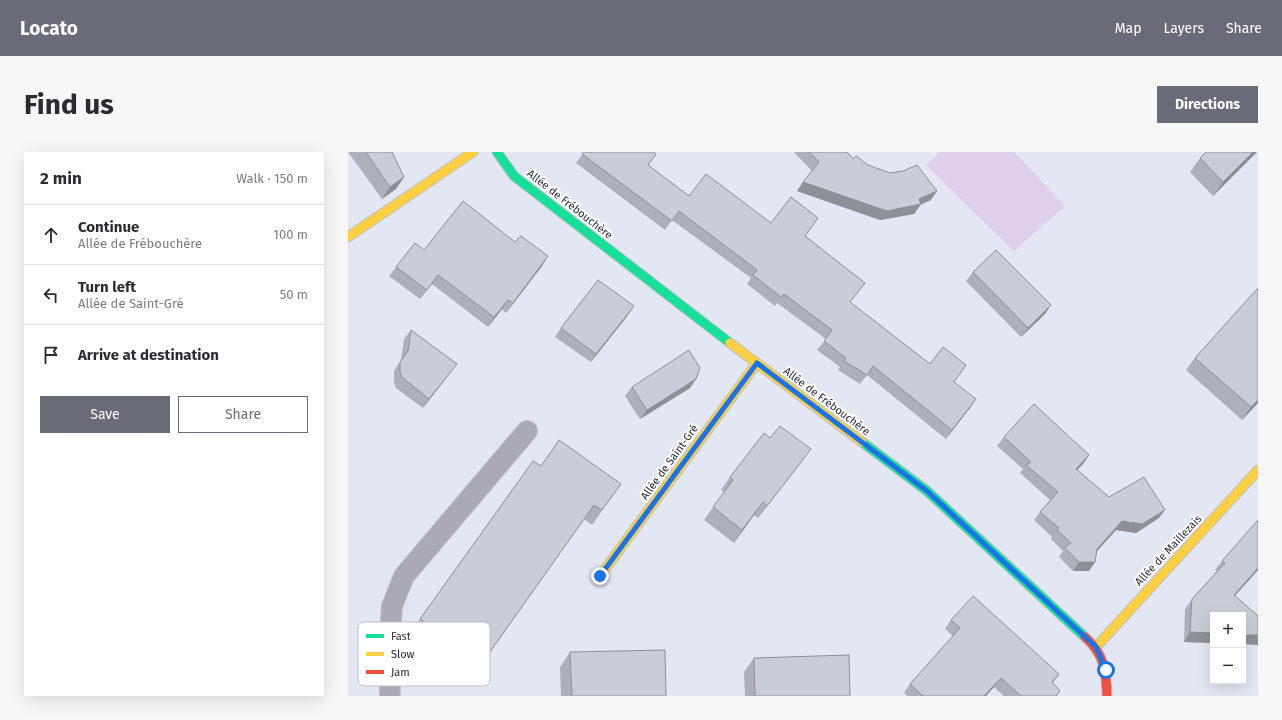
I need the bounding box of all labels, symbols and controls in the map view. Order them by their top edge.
text: Locato [20,17,78,40]
text: Map [1115,20,1141,37]
text: Layers [1163,20,1204,37]
text: Share [1226,20,1262,37]
button: Directions [1157,86,1258,123]
text: Find us [24,88,114,121]
street label: Allée de Frébouchère [524,167,615,242]
text: 2 min [40,168,82,189]
text: Walk · 150 m [236,171,308,186]
text: Continue [78,218,139,236]
icon: ahead [40,224,62,246]
text: 100 m [273,227,308,242]
text: Allée de Frébouchère [78,236,202,251]
text: Turn left [78,278,136,296]
icon: left [40,284,62,306]
text: 50 m [280,287,308,302]
text: Allée de Saint-Gré [78,296,184,311]
icon: arrive [40,344,62,366]
text: Arrive at destination [78,346,219,364]
street label: Allée de Frébouchère [781,365,873,438]
button: Save [40,396,170,433]
button: Share [178,396,308,433]
street label: Allée de Saint-Gré [638,422,701,502]
street label: Allée de Maillezais [1132,512,1204,588]
route end [591,567,609,585]
map controls [1210,612,1246,684]
button: + [1210,612,1246,648]
legend [358,622,490,686]
text: Fast [391,630,411,643]
text: Slow [391,648,415,661]
button: − [1210,648,1246,684]
route start [1097,661,1115,679]
text: Jam [391,666,410,679]

